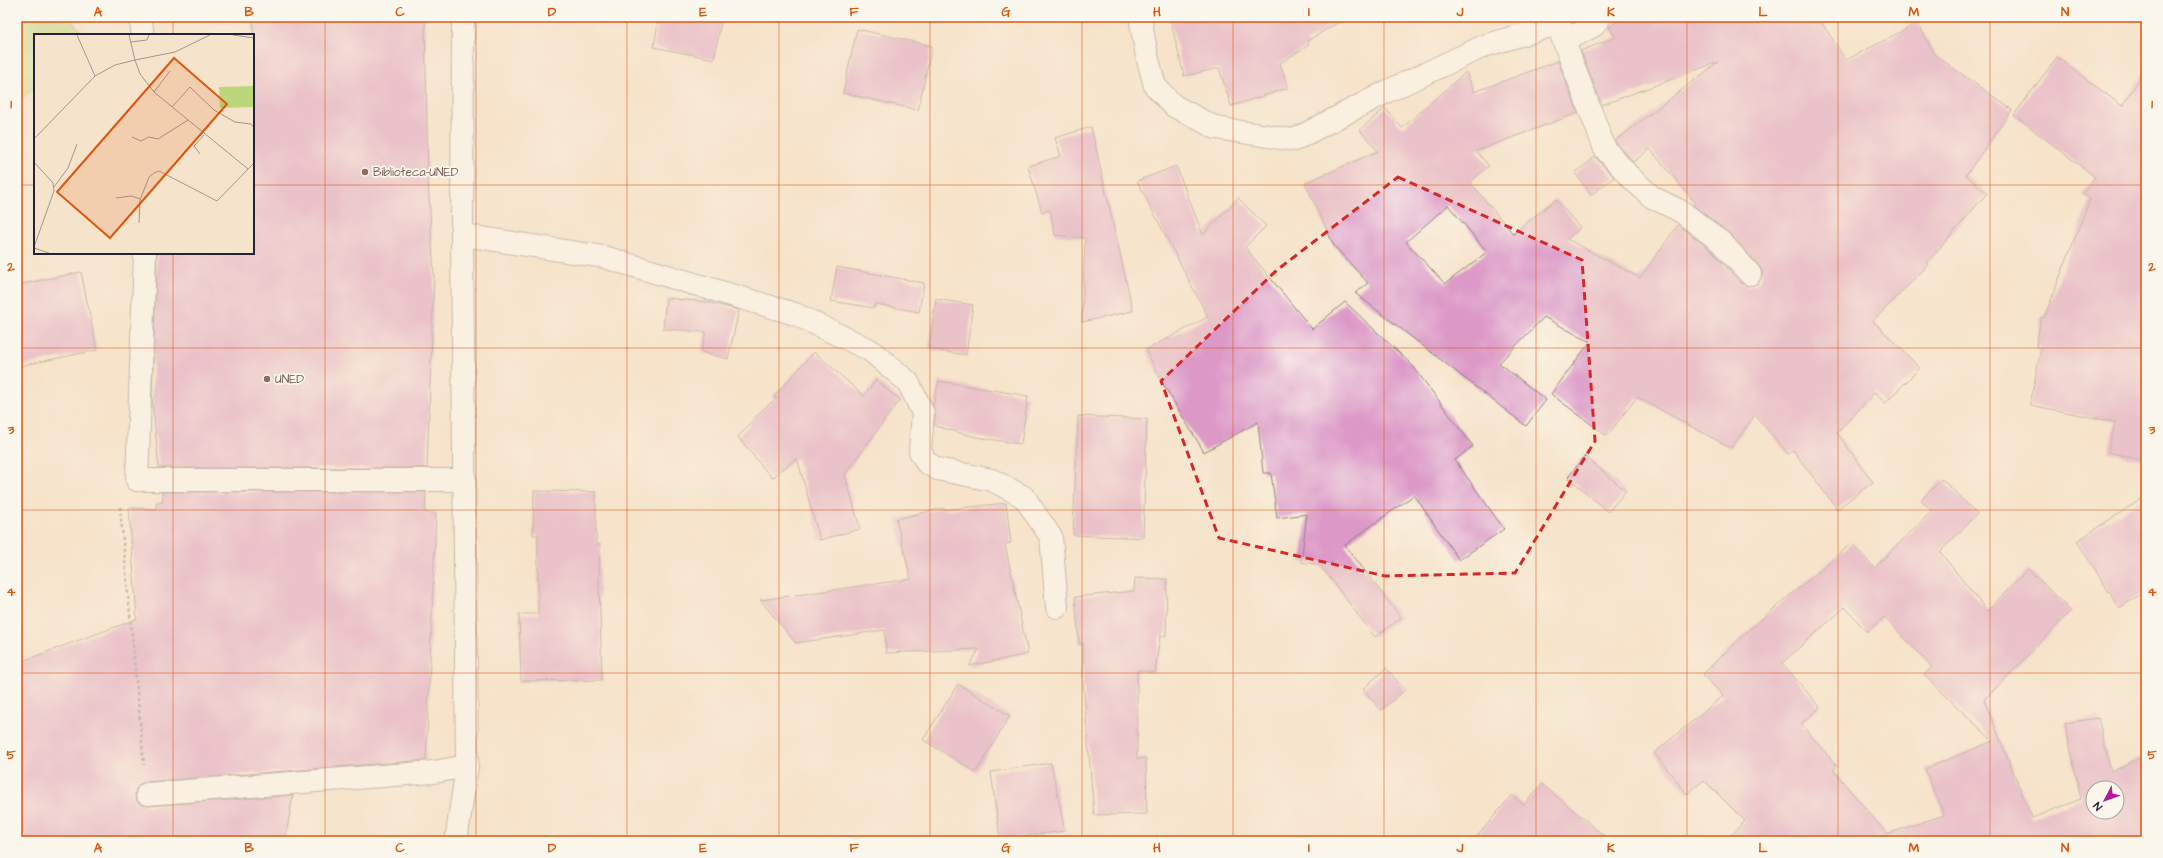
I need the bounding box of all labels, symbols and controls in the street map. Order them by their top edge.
text: A [94,3,103,21]
text: B [244,3,254,21]
text: C [395,3,405,21]
text: D [548,3,557,21]
text: E [699,3,707,21]
text: F [849,3,859,21]
text: G [1001,3,1011,21]
text: H [1153,3,1161,21]
text: I [1308,3,1310,21]
text: J [1456,3,1464,21]
text: K [1607,3,1615,21]
text: L [1758,3,1768,21]
text: M [1909,3,1920,21]
text: N [2061,3,2069,21]
inset map [34,34,254,254]
text: 1 [10,95,12,113]
text: 1 [2151,95,2153,113]
place label: Biblioteca-UNED [373,164,459,181]
marker: Biblioteca-UNED [360,167,370,177]
text: 2 [6,258,15,276]
text: 2 [2147,258,2156,276]
place label: UNED [275,371,304,388]
marker: UNED [262,374,272,384]
text: 3 [7,421,15,439]
text: 3 [2148,421,2156,439]
text: 4 [7,583,16,601]
text: 4 [2148,583,2157,601]
text: 5 [6,746,16,764]
text: 5 [2147,746,2157,764]
north arrow [2085,780,2125,820]
text: N [2090,799,2106,814]
text: A [94,839,103,857]
text: B [244,839,254,857]
text: C [395,839,405,857]
text: D [548,839,557,857]
text: E [699,839,707,857]
text: F [849,839,859,857]
text: G [1001,839,1011,857]
text: H [1153,839,1161,857]
text: I [1308,839,1310,857]
text: J [1456,839,1464,857]
text: K [1607,839,1615,857]
text: L [1758,839,1768,857]
text: M [1909,839,1920,857]
text: N [2061,839,2069,857]

